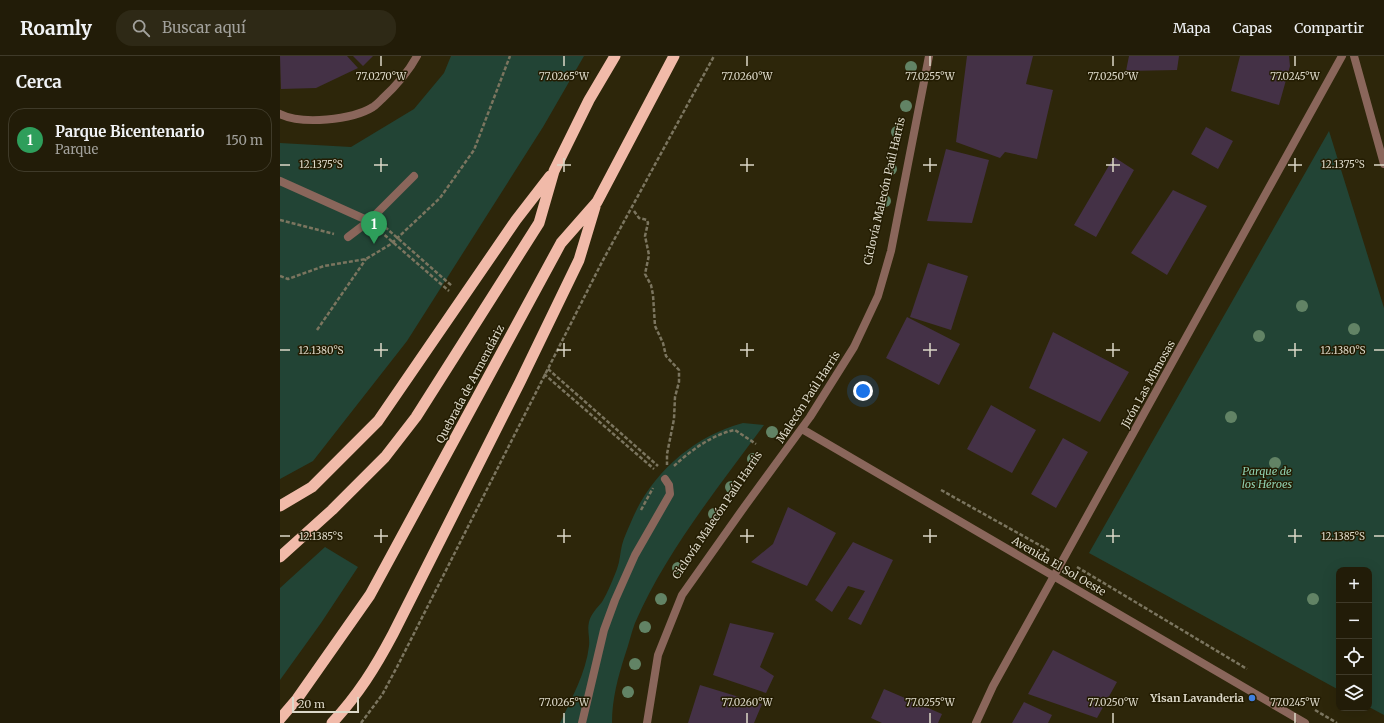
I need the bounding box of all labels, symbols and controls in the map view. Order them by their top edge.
search box [116,10,396,46]
text: Roamly [20,16,92,40]
icon: search [130,17,152,39]
text: Buscar aquí [162,18,246,37]
text: Mapa [1173,19,1210,37]
text: Capas [1232,19,1272,37]
text: Compartir [1294,19,1364,37]
text: 77.0270°W [356,70,407,83]
text: 77.0265°W [539,70,590,83]
text: 77.0260°W [721,70,774,83]
text: 77.0255°W [905,70,956,83]
text: 77.0250°W [1088,70,1139,83]
text: 77.0245°W [1270,70,1321,83]
text: Cerca [16,71,62,93]
street label: Ciclovía Malecón Paúl Harris [860,116,908,266]
text: Parque Bicentenario [55,122,204,141]
text: 1 [27,132,33,149]
text: 150 m [226,132,263,149]
text: Parque [55,141,98,158]
text: 12.1375°S [299,158,343,171]
text: 12.1375°S [1321,158,1365,171]
pin: 1 [361,211,387,244]
street label: Quebrada de Armendáriz [433,322,507,446]
street label: Jirón Las Mimosas [1118,338,1178,431]
text: 12.1380°S [299,344,343,357]
text: 12.1380°S [1321,344,1365,357]
street label: Malecón Paúl Harris [773,348,843,446]
your location [853,381,873,401]
street label: Ciclovía Malecón Paúl Harris [669,448,765,582]
park label: Parque de los Héroes [1242,464,1293,491]
text: 12.1385°S [299,530,343,543]
text: 12.1385°S [1321,530,1365,543]
street label: Avenida El Sol Oeste [1009,533,1109,599]
map controls [1336,567,1372,711]
button: + [1336,567,1372,603]
button: − [1336,603,1372,639]
button: locate [1336,639,1372,675]
button: layers [1336,675,1372,711]
place label: Yisan Lavanderia [1149,691,1244,705]
marker: Yisan Lavanderia [1247,693,1257,703]
scale bar [292,695,359,714]
text: 77.0265°W [539,696,590,709]
text: 77.0260°W [721,696,774,709]
text: 77.0255°W [905,696,956,709]
text: 77.0250°W [1088,696,1139,709]
text: 77.0245°W [1270,696,1321,709]
text: 20 m [298,697,325,711]

